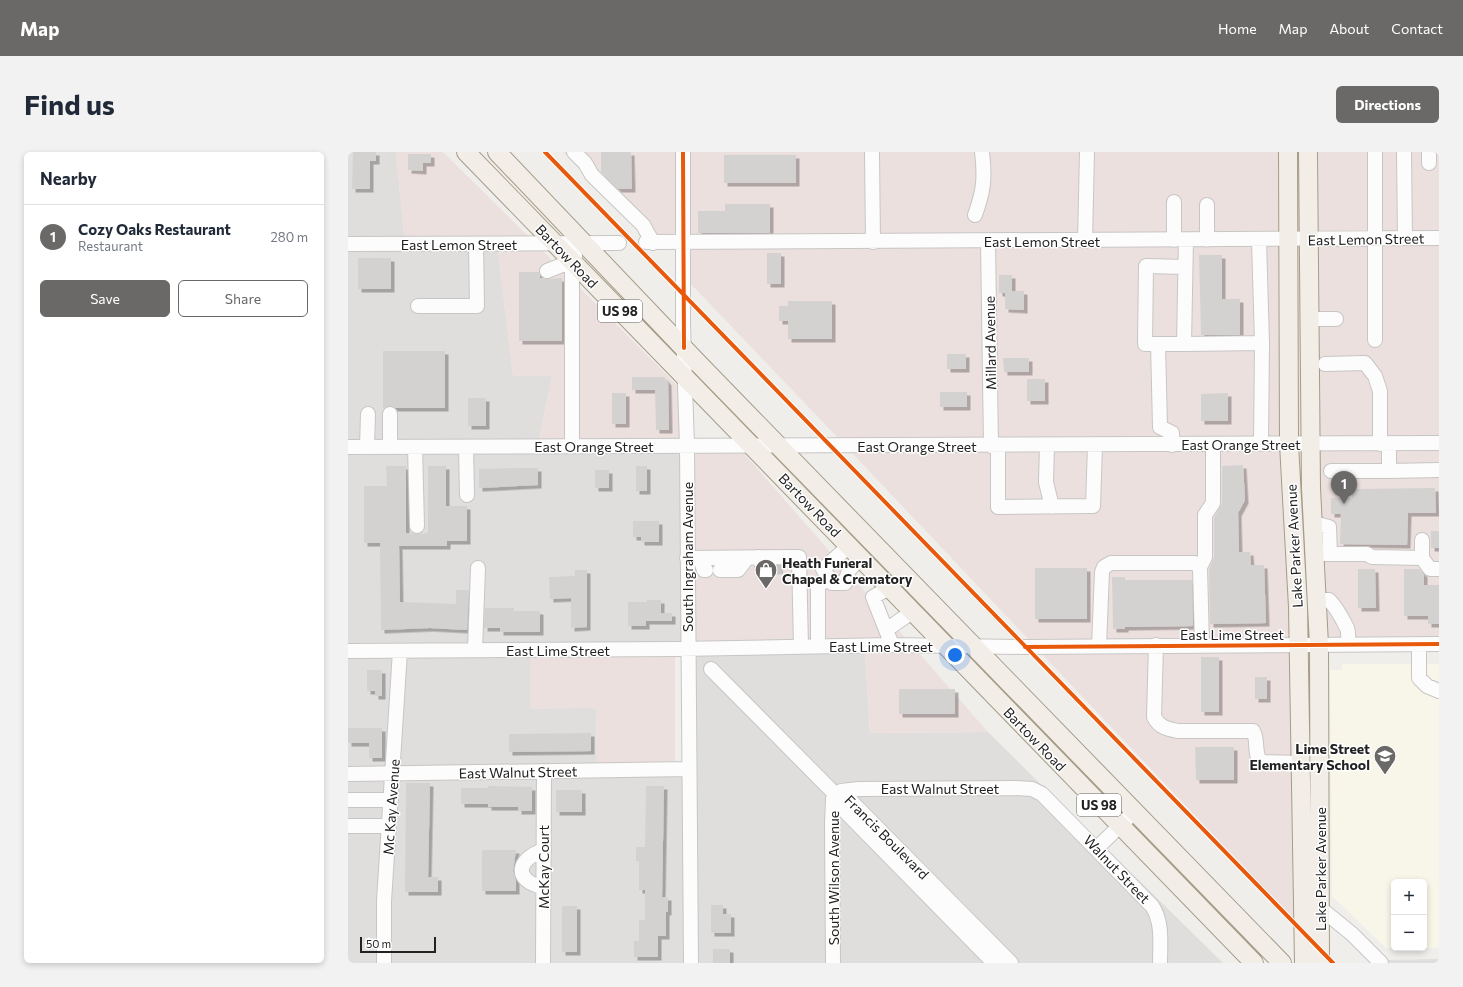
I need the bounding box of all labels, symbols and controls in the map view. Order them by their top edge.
text: Map [20,17,59,40]
text: Home [1218,20,1257,37]
text: Map [1279,20,1307,37]
text: About [1329,20,1369,37]
text: Contact [1391,20,1443,37]
button: Directions [1336,86,1439,123]
text: Find us [24,87,115,121]
text: Nearby [40,168,97,189]
text: Cozy Oaks Restaurant [78,220,231,238]
street label: Bartow Road [532,220,602,292]
text: 1 [50,229,56,245]
text: 280 m [271,229,308,245]
street label: East Lemon Street [1308,229,1425,249]
street label: East Lemon Street [984,233,1101,250]
street label: East Lemon Street [401,236,518,253]
text: Restaurant [78,238,143,254]
button: Save [40,280,170,317]
button: Share [178,280,308,317]
street label: Millard Avenue [981,296,999,390]
road number: US 98 [598,300,642,322]
street label: East Orange Street [1181,436,1301,453]
street label: East Orange Street [534,438,654,455]
street label: East Orange Street [857,438,977,455]
street label: Bartow Road [775,469,845,541]
pin: 1 [1331,471,1357,504]
street label: South Ingraham Avenue [679,482,696,632]
street label: Lake Parker Avenue [1282,484,1306,608]
place label: Heath Funeral Chapel & Crematory [782,554,913,587]
shop icon: Heath Funeral Chapel & Crematory [753,557,779,590]
street label: East Lime Street [1180,626,1284,643]
street label: East Lime Street [829,638,933,655]
street label: East Lime Street [506,642,610,659]
your location [945,645,965,665]
street label: Bartow Road [1000,703,1070,775]
place label: Lime Street Elementary School [1250,740,1370,773]
school or university icon: Lime Street Elementary School [1372,743,1398,776]
street label: Mc Kay Avenue [379,758,403,856]
street label: East Walnut Street [459,762,578,782]
street label: East Walnut Street [881,780,1000,797]
street label: Francis Boulevard [841,791,933,883]
road number: US 98 [1077,794,1121,816]
street label: Lake Parker Avenue [1312,807,1329,931]
street label: South Wilson Avenue [825,811,842,945]
street label: McKay Court [535,825,552,909]
street label: Walnut Street [1080,831,1154,907]
map controls [1391,879,1427,951]
button: + [1391,879,1427,915]
button: − [1391,915,1427,951]
scale bar [360,935,436,954]
text: 50 m [366,937,391,950]

